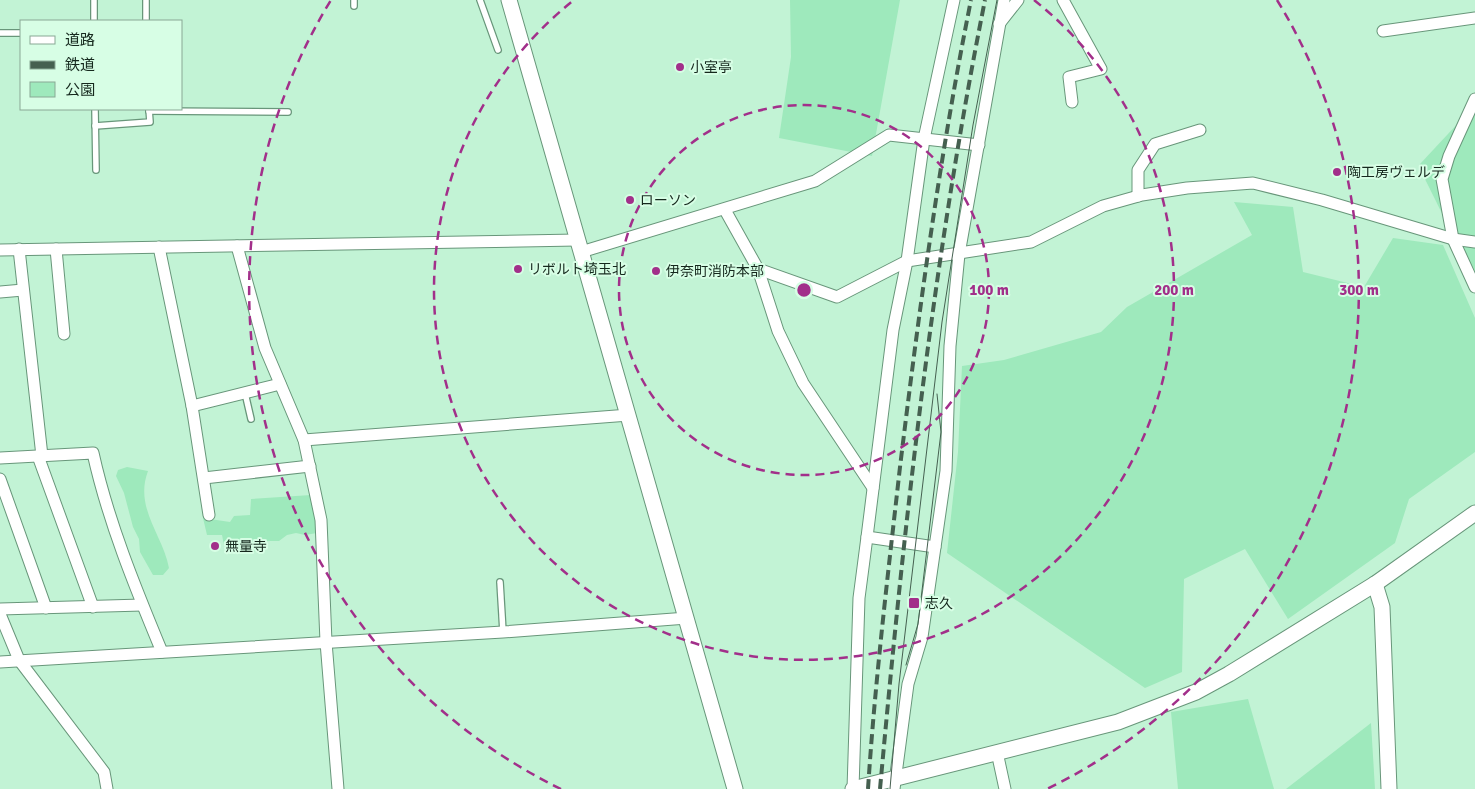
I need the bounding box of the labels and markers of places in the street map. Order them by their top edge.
place label: 小室亭 [690,59,732,76]
marker: 小室亭 [674,61,686,73]
place label: 陶工房ヴェルデ [1347,164,1445,181]
marker: 陶工房ヴェルデ [1331,166,1343,178]
place label: ローソン [640,192,696,209]
marker: ローソン [624,194,636,206]
place label: リボルト埼玉北 [528,261,626,278]
marker: リボルト埼玉北 [512,263,524,275]
place label: 伊奈町消防本部 [666,263,764,280]
marker: 伊奈町消防本部 [650,265,662,277]
centre of rings [795,281,813,299]
place label: 無量寺 [225,538,267,555]
marker: 無量寺 [209,540,221,552]
place label: 志久 [925,595,953,612]
marker: 志久 [907,596,921,610]

